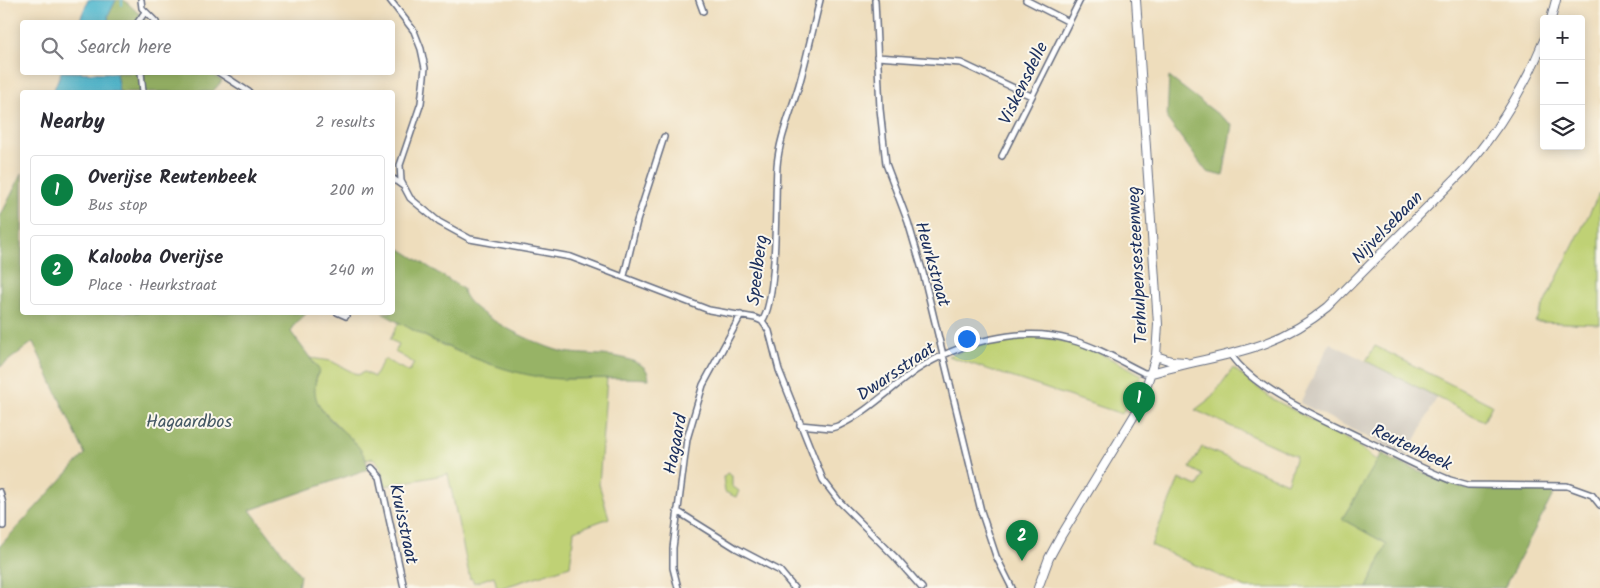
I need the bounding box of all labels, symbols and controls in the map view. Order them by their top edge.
map controls [1540,15,1585,150]
button: + [1540,15,1585,60]
search box [20,20,395,75]
text: Search here [78,33,172,63]
icon: search [38,34,66,62]
street label: Viskensdelle [992,37,1057,130]
button: − [1540,60,1585,105]
button: layers [1540,105,1585,150]
text: Nearby [40,106,105,139]
text: 2 results [315,110,375,135]
text: Overijse Reutenbeek [88,163,256,193]
text: 1 [55,178,59,203]
text: 200 m [330,178,374,203]
street label: Terhulpensesteenweg [1120,185,1157,344]
street label: Nijvelsebaan [1345,185,1431,272]
text: Bus stop [88,193,147,218]
street label: Heurkstraat [906,218,958,312]
street label: Speelberg [740,233,777,307]
text: Kalooba Overijse [88,243,223,273]
text: 2 [52,258,62,283]
text: 240 m [329,258,374,283]
text: Place · Heurkstraat [88,273,217,298]
your location [954,326,980,352]
street label: Dwarsstraat [851,334,943,409]
pin: 1 [1123,382,1155,423]
park label: Hagaardbos [146,408,232,437]
street label: Hagaard [656,411,697,477]
street label: Reutenbeek [1366,417,1457,480]
street label: Kruisstraat [380,481,425,568]
pin: 2 [1006,520,1038,561]

